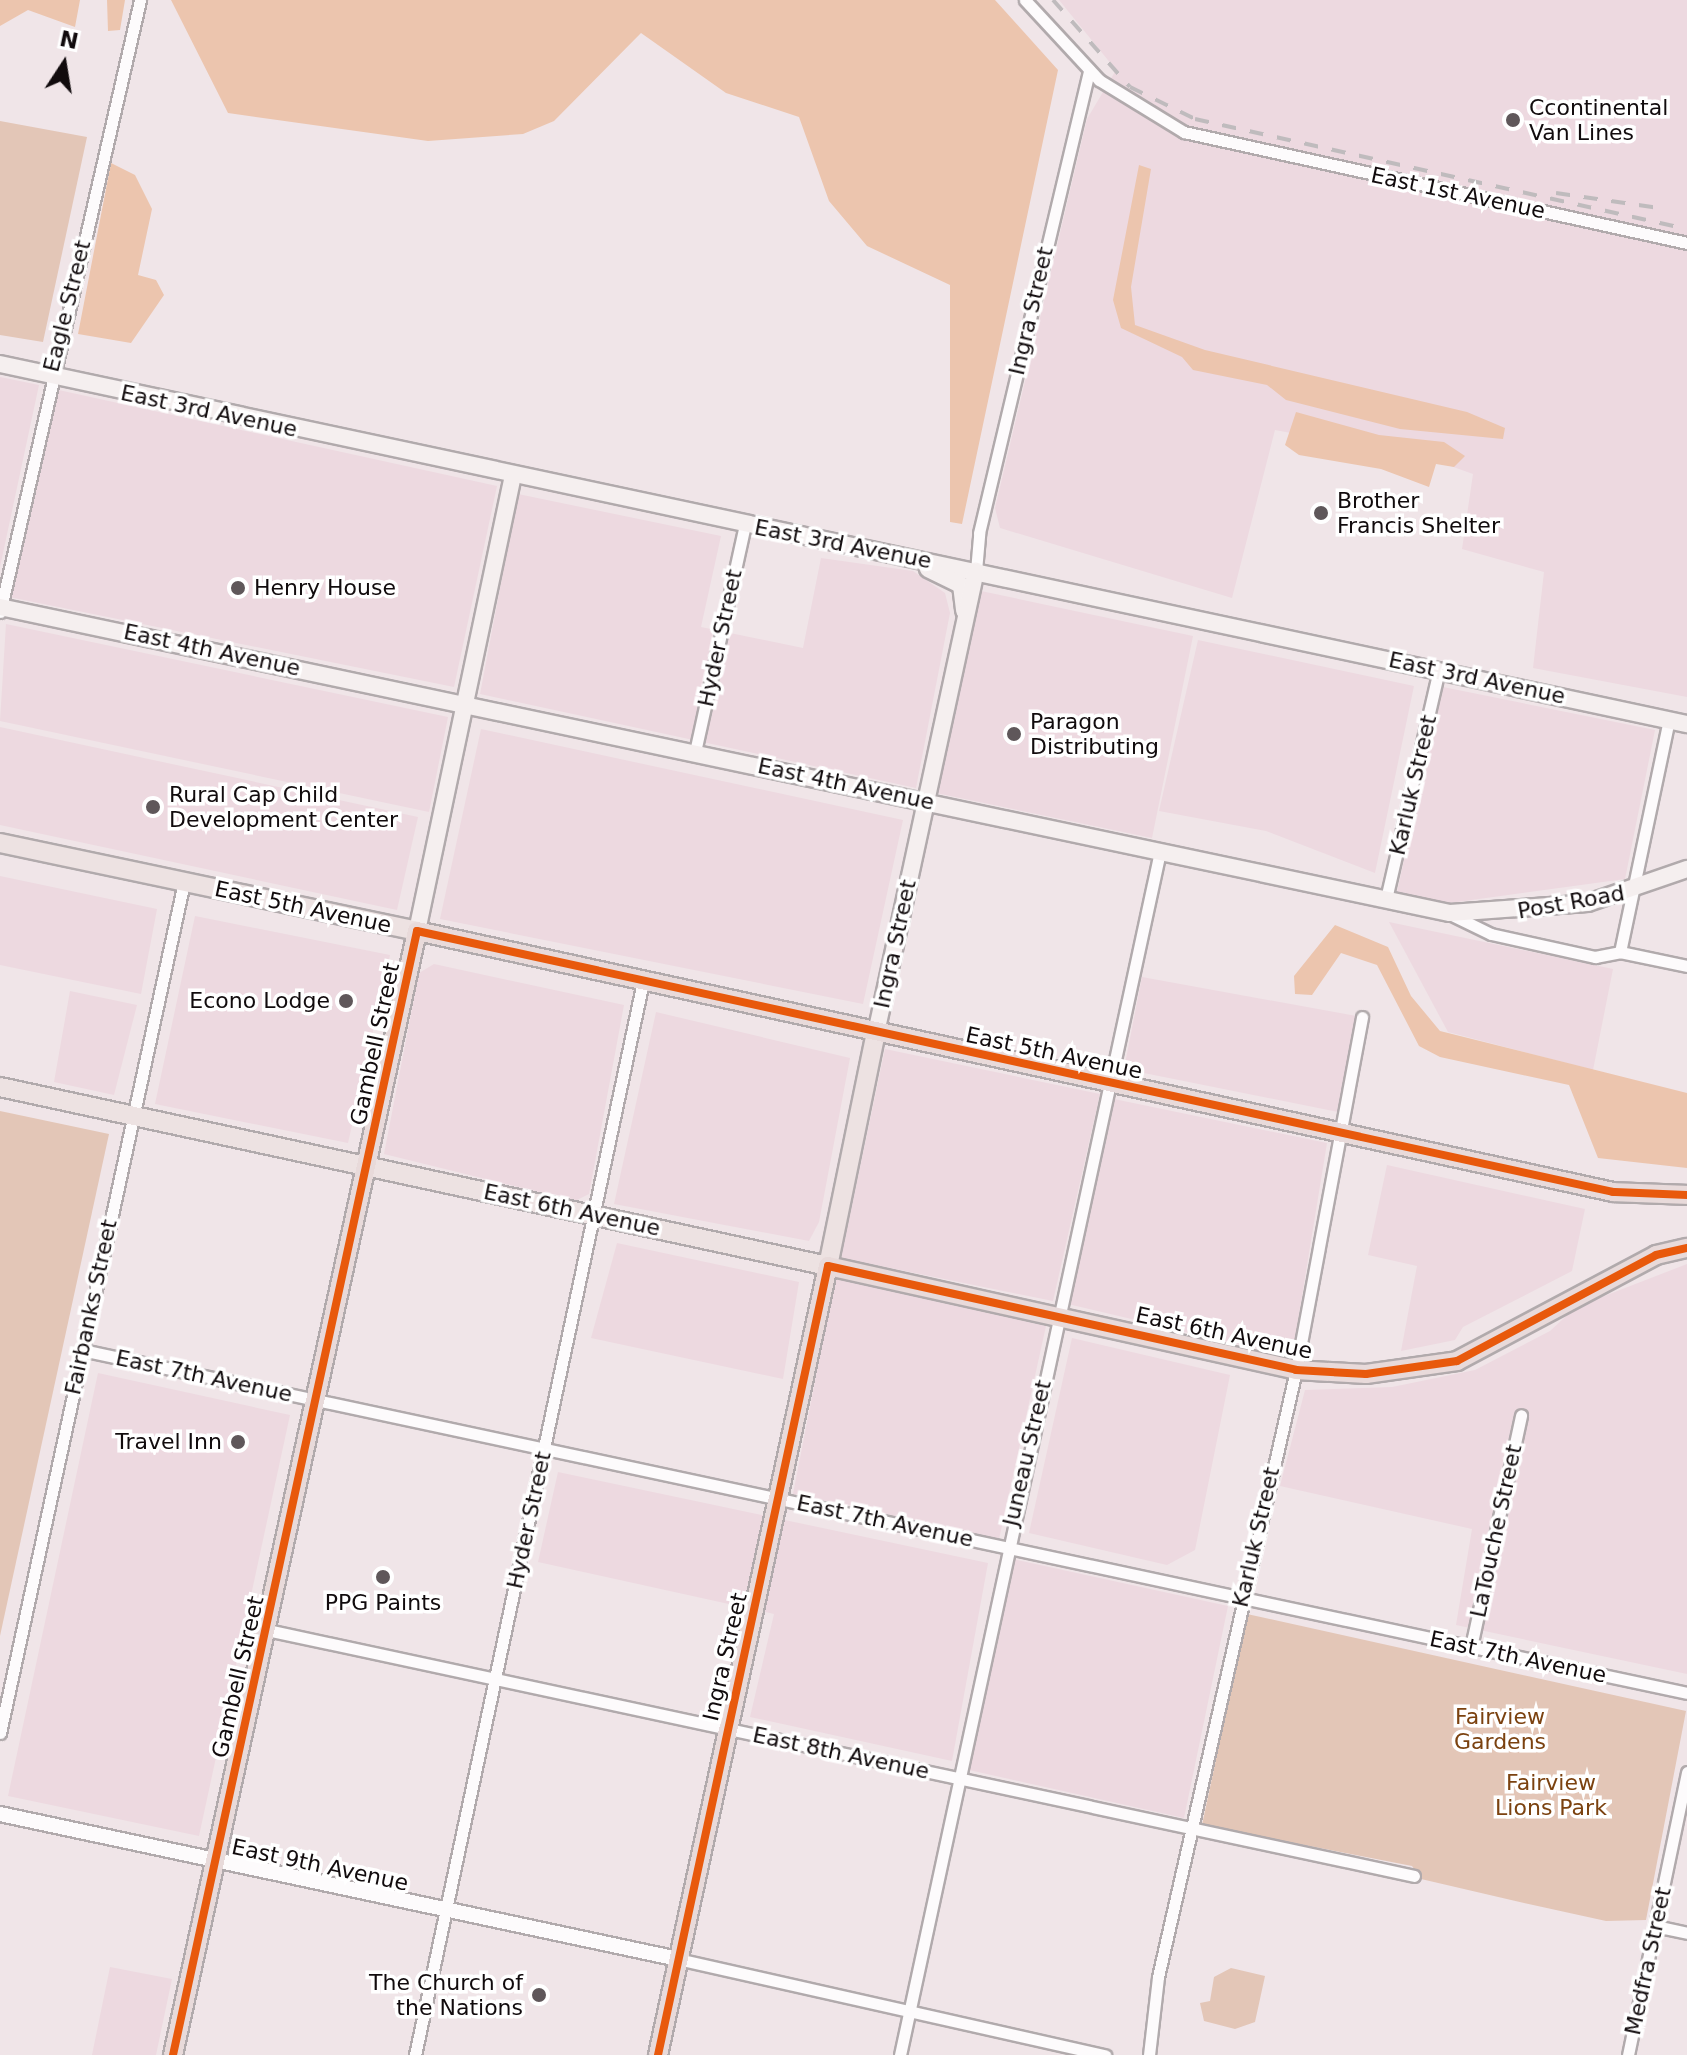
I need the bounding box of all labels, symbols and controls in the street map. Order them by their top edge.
north arrow [24,24,104,104]
text: N [57,26,81,54]
place label: Ccontinental Van Lines [1529,94,1668,146]
marker: Ccontinental Van Lines [1504,111,1522,129]
street label: East 1st Avenue [1369,162,1547,224]
street label: Eagle Street [38,237,96,375]
street label: Ingra Street [1003,244,1059,378]
street label: East 3rd Avenue [118,379,300,443]
place label: Brother Francis Shelter [1337,487,1500,538]
marker: Brother Francis Shelter [1312,504,1330,522]
street label: East 3rd Avenue [752,514,934,574]
street label: Hyder Street [693,567,747,709]
place label: Henry House [254,575,396,601]
marker: Henry House [229,579,247,597]
street label: East 4th Avenue [121,618,303,682]
street label: East 3rd Avenue [1386,646,1568,710]
place label: Paragon Distributing [1030,708,1159,760]
street label: Karluk Street [1384,712,1442,858]
marker: Paragon Distributing [1005,725,1023,743]
street label: East 4th Avenue [755,752,937,816]
place label: Rural Cap Child Development Center [169,781,398,832]
marker: Rural Cap Child Development Center [144,798,162,816]
street label: East 5th Avenue [212,875,394,939]
street label: Ingra Street [868,877,922,1011]
street label: Post Road [1515,880,1627,924]
street label: Gambell Street [345,960,405,1128]
place label: Econo Lodge [189,988,330,1014]
marker: Econo Lodge [337,992,355,1010]
street label: East 5th Avenue [963,1021,1145,1085]
street label: East 6th Avenue [481,1178,663,1242]
street label: Fairbanks Street [60,1217,122,1397]
street label: East 6th Avenue [1133,1301,1315,1365]
street label: East 7th Avenue [113,1344,295,1408]
street label: Juneau Street [997,1377,1057,1529]
place label: Travel Inn [115,1429,222,1455]
marker: Travel Inn [229,1433,247,1451]
street label: LaTouche Street [1465,1442,1527,1620]
street label: Hyder Street [502,1449,556,1591]
street label: Karluk Street [1227,1464,1285,1610]
street label: East 7th Avenue [794,1489,976,1553]
marker: PPG Paints [374,1568,392,1586]
place label: PPG Paints [325,1590,441,1616]
street label: Ingra Street [697,1590,753,1724]
street label: Gambell Street [207,1593,269,1761]
street label: East 7th Avenue [1427,1625,1609,1689]
park label: Fairview Gardens [1454,1703,1546,1754]
street label: East 8th Avenue [750,1721,932,1785]
park label: Fairview Lions Park [1495,1769,1607,1820]
street label: East 9th Avenue [229,1833,411,1897]
street label: Medfra Street [1619,1885,1677,2037]
place label: The Church of the Nations [369,1969,523,2020]
marker: The Church of the Nations [530,1986,548,2004]

